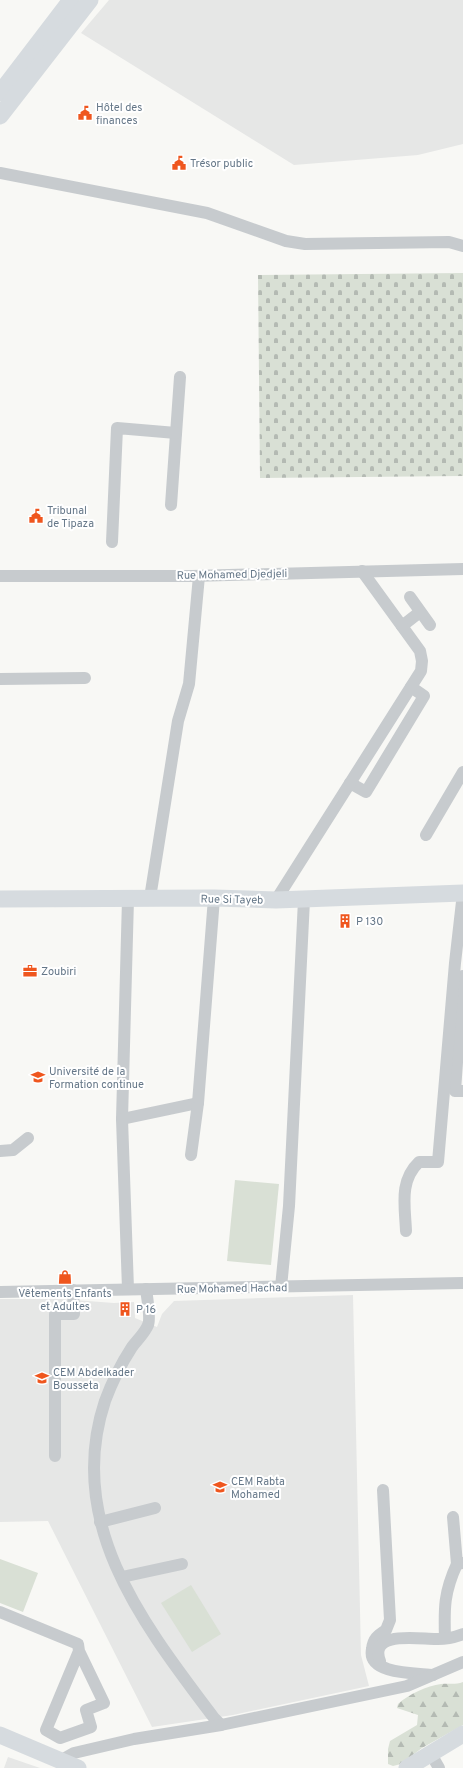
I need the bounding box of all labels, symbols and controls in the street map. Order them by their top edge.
place label: Hôtel des finances [96,101,142,128]
public building icon: Hôtel des finances [77,105,93,121]
public building icon: Trésor public [171,155,187,171]
place label: Trésor public [190,157,253,171]
place label: Tribunal de Tipaza [47,504,94,531]
public building icon: Tribunal de Tipaza [28,508,44,524]
street label: Rue Mohamed Djedjeli [177,567,287,583]
street label: Rue Si Tayeb [201,892,263,908]
building icon: P 130 [337,913,353,929]
place label: P 130 [356,915,383,929]
office icon: Zoubiri [22,963,38,979]
place label: Zoubiri [41,965,76,979]
place label: Université de la Formation continue [49,1065,144,1092]
school or university icon: Université de la Formation continue [30,1069,46,1085]
shop icon: Vêtements Enfants et Adultes [57,1269,73,1285]
street label: Rue Mohamed Hachad [177,1281,287,1297]
place label: Vêtements Enfants et Adultes [18,1287,112,1314]
building icon: P 16 [117,1301,133,1317]
place label: P 16 [136,1303,156,1317]
place label: CEM Abdelkader Bousseta [53,1366,135,1393]
school or university icon: CEM Abdelkader Bousseta [34,1370,50,1386]
place label: CEM Rabta Mohamed [231,1475,285,1502]
school or university icon: CEM Rabta Mohamed [212,1479,228,1495]

